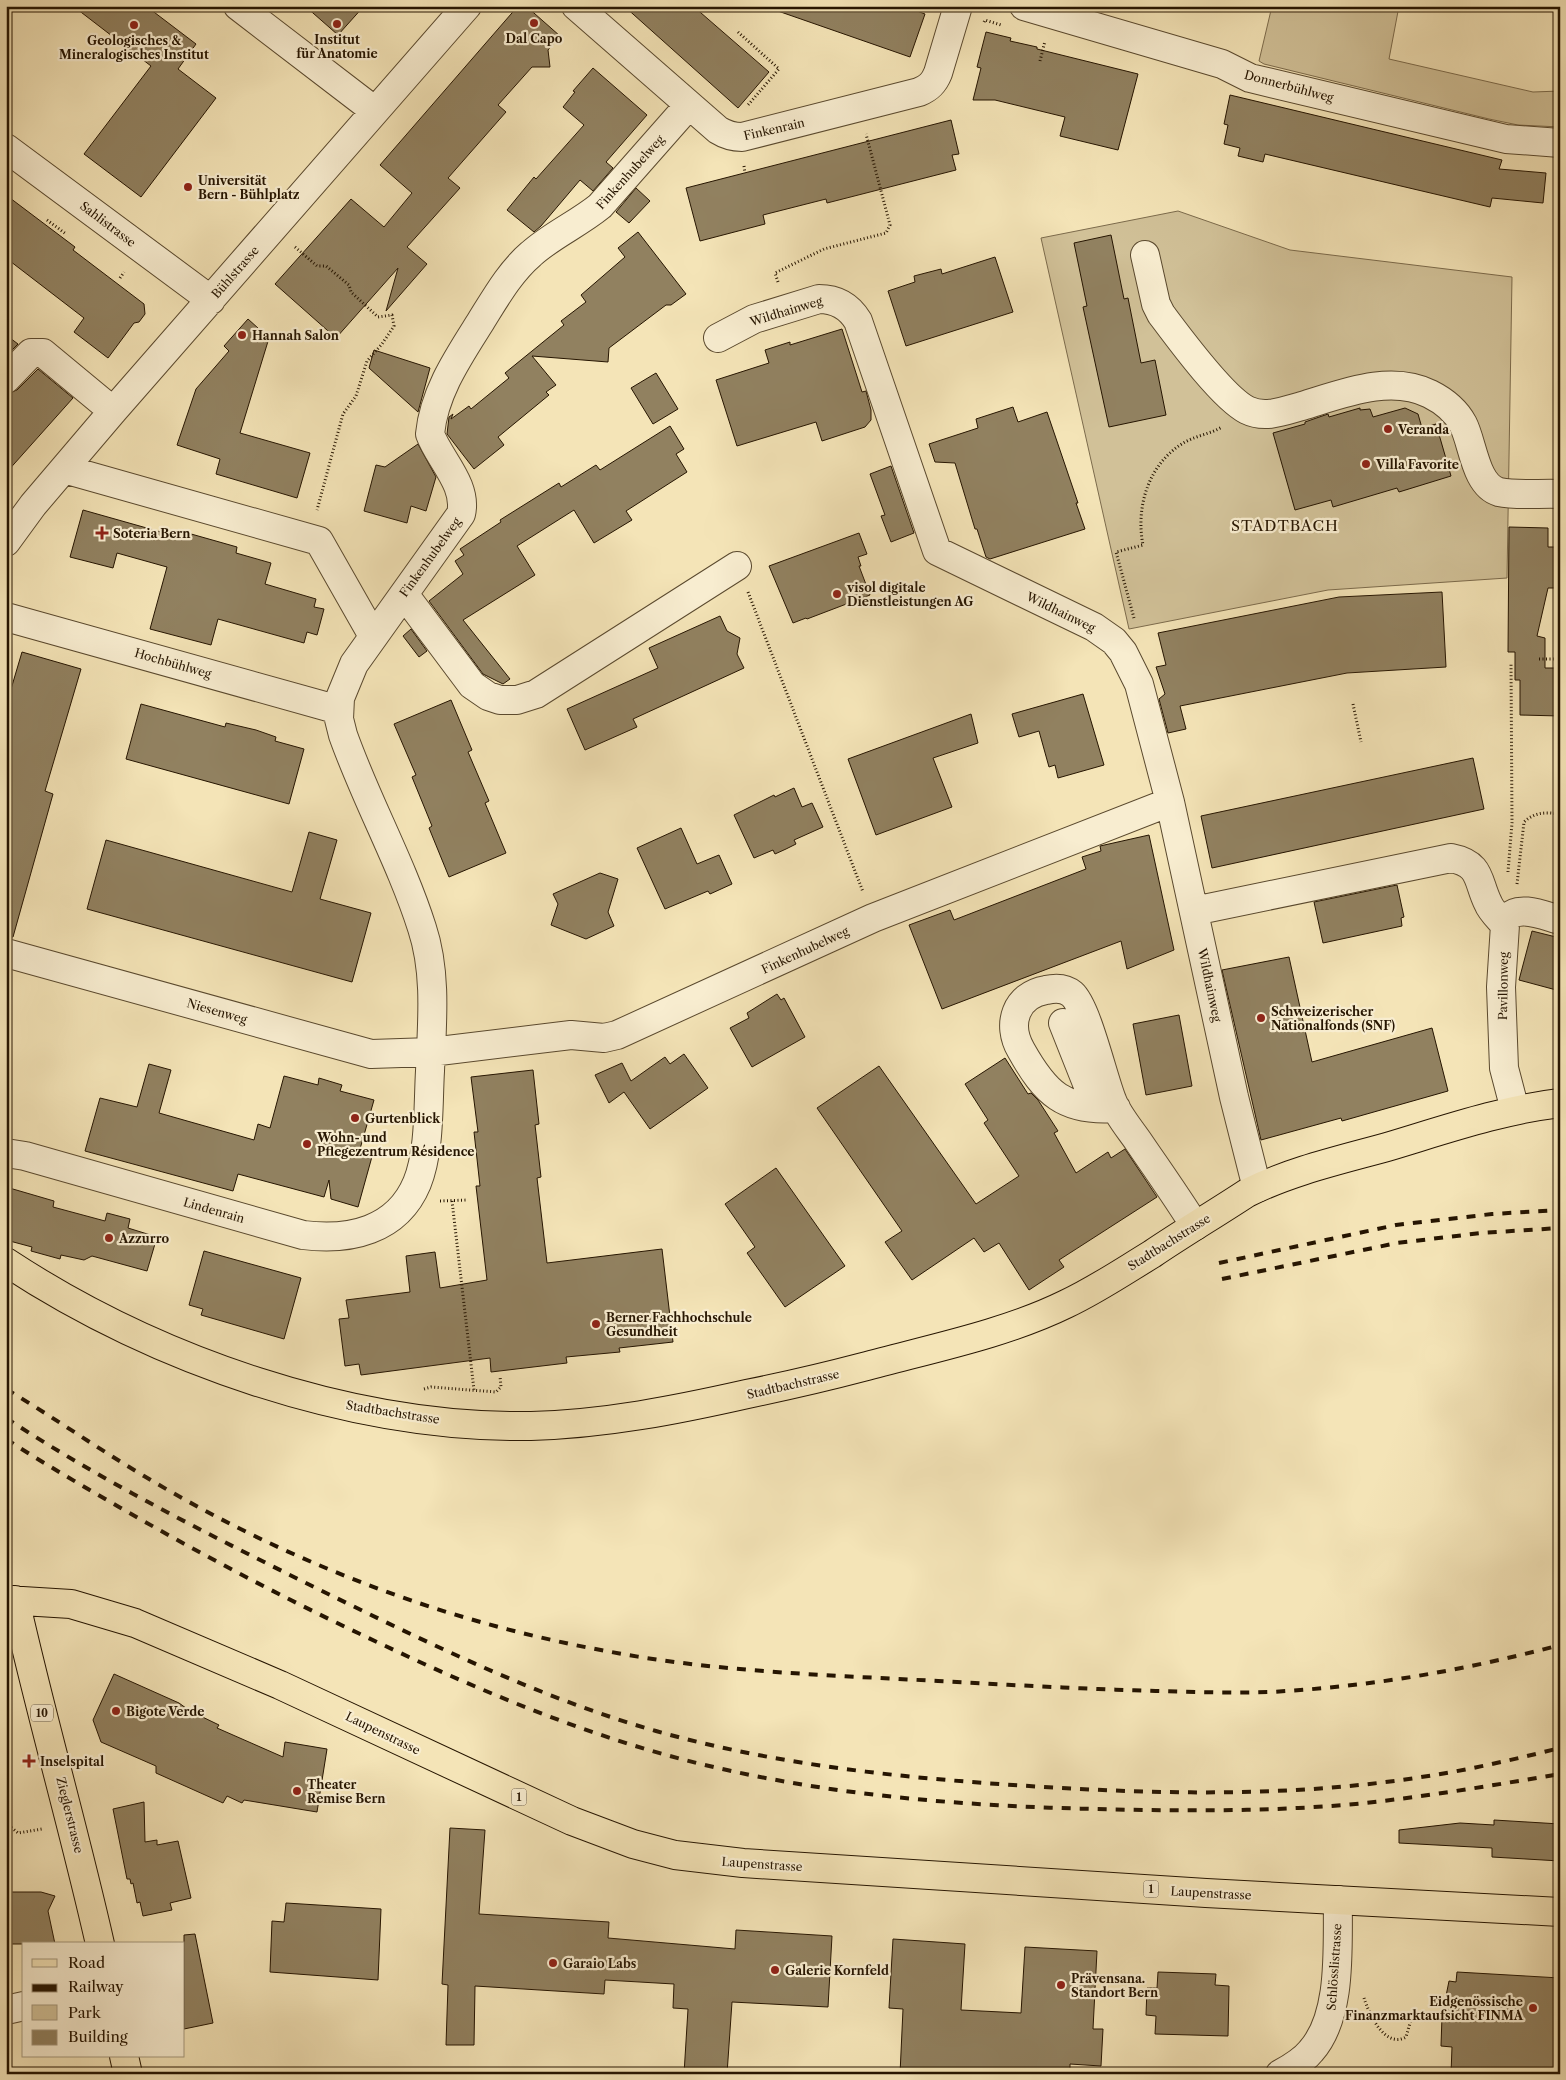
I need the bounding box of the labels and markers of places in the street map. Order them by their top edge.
marker: Dal Capo [528,17,540,29]
marker: Institut für Anatomie [331,18,343,30]
marker: Geologisches & Mineralogisches Institut [128,19,140,31]
place label: Dal Capo [506,31,563,46]
place label: Institut für Anatomie [296,32,378,61]
place label: Geologisches & Mineralogisches Institut [59,33,209,62]
place label: Universität Bern - Bühlplatz [198,173,300,202]
marker: Universität Bern - Bühlplatz [182,181,194,193]
place label: Hannah Salon [252,328,340,343]
marker: Hannah Salon [236,329,248,341]
place label: Veranda [1397,422,1450,437]
marker: Veranda [1382,423,1394,435]
place label: Villa Favorite [1375,457,1459,472]
marker: Villa Favorite [1360,458,1372,470]
marker: Soteria Bern [95,526,109,540]
place label: Soteria Bern [113,526,191,541]
place label: visol digitale Dienstleistungen AG [846,580,973,609]
marker: visol digitale Dienstleistungen AG [831,588,843,600]
place label: Schweizerischer Nationalfonds (SNF) [1271,1004,1395,1033]
marker: Schweizerischer Nationalfonds (SNF) [1255,1012,1267,1024]
place label: Gurtenblick [365,1111,441,1126]
marker: Gurtenblick [349,1112,361,1124]
place label: Wohn- und Pflegezentrum Résidence [316,1130,474,1159]
marker: Wohn- und Pflegezentrum Résidence [301,1138,313,1150]
place label: Azzurro [118,1231,169,1246]
marker: Azzurro [103,1232,115,1244]
place label: Berner Fachhochschule Gesundheit [606,1310,752,1339]
marker: Berner Fachhochschule Gesundheit [590,1318,602,1330]
place label: Bigote Verde [126,1704,204,1719]
marker: Bigote Verde [110,1705,122,1717]
marker: Inselspital [22,1754,36,1768]
place label: Inselspital [40,1754,104,1769]
place label: Theater Remise Bern [307,1777,386,1806]
marker: Theater Remise Bern [291,1785,303,1797]
place label: Garaio Labs [563,1956,637,1971]
marker: Garaio Labs [547,1957,559,1969]
place label: Galerie Kornfeld [785,1963,889,1978]
marker: Galerie Kornfeld [769,1964,781,1976]
place label: Prävensana. Standort Bern [1071,1971,1159,2000]
marker: Prävensana. Standort Bern [1055,1979,1067,1991]
place label: Eidgenössische Finanzmarktaufsicht FINMA [1345,1994,1524,2023]
marker: Eidgenössische Finanzmarktaufsicht FINMA [1527,2002,1539,2014]

